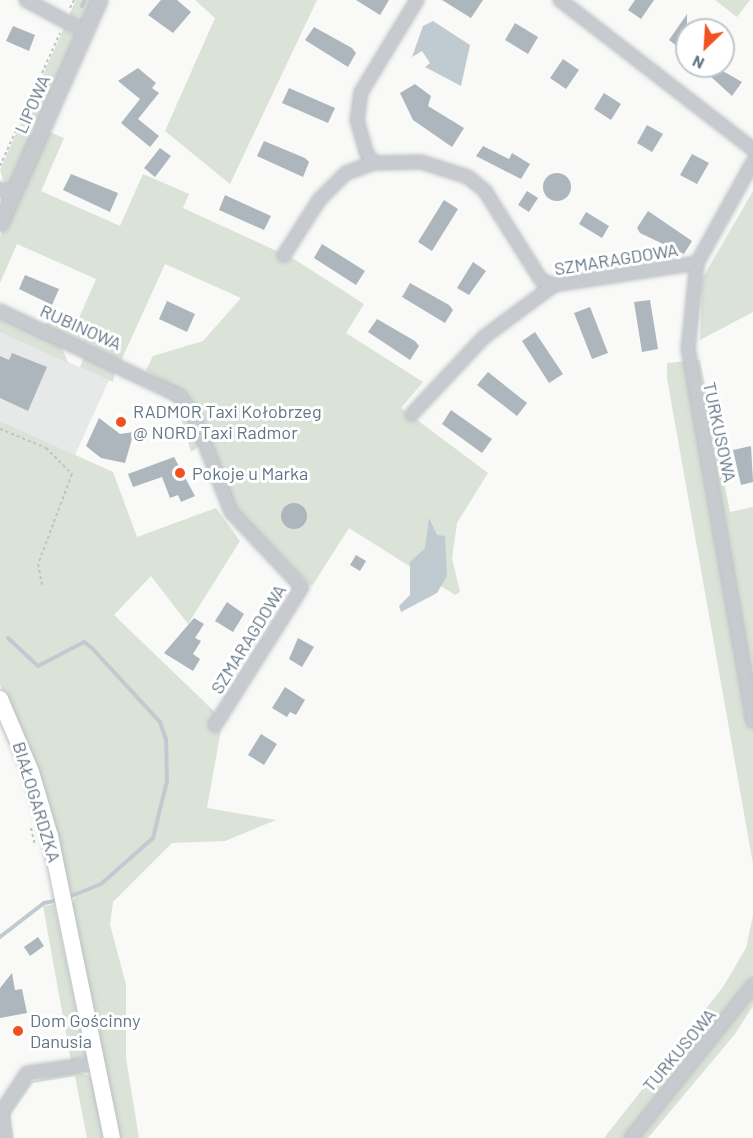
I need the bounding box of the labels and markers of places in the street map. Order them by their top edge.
place label: RADMOR Taxi Kołobrzeg @ NORD Taxi Radmor [133,401,322,444]
marker: RADMOR Taxi Kołobrzeg @ NORD Taxi Radmor [114,415,128,429]
place label: Pokoje u Marka [192,462,308,484]
marker: Pokoje u Marka [173,466,187,480]
place label: Dom Gościnny Danusia [30,1010,140,1052]
marker: Dom Gościnny Danusia [11,1024,25,1038]

